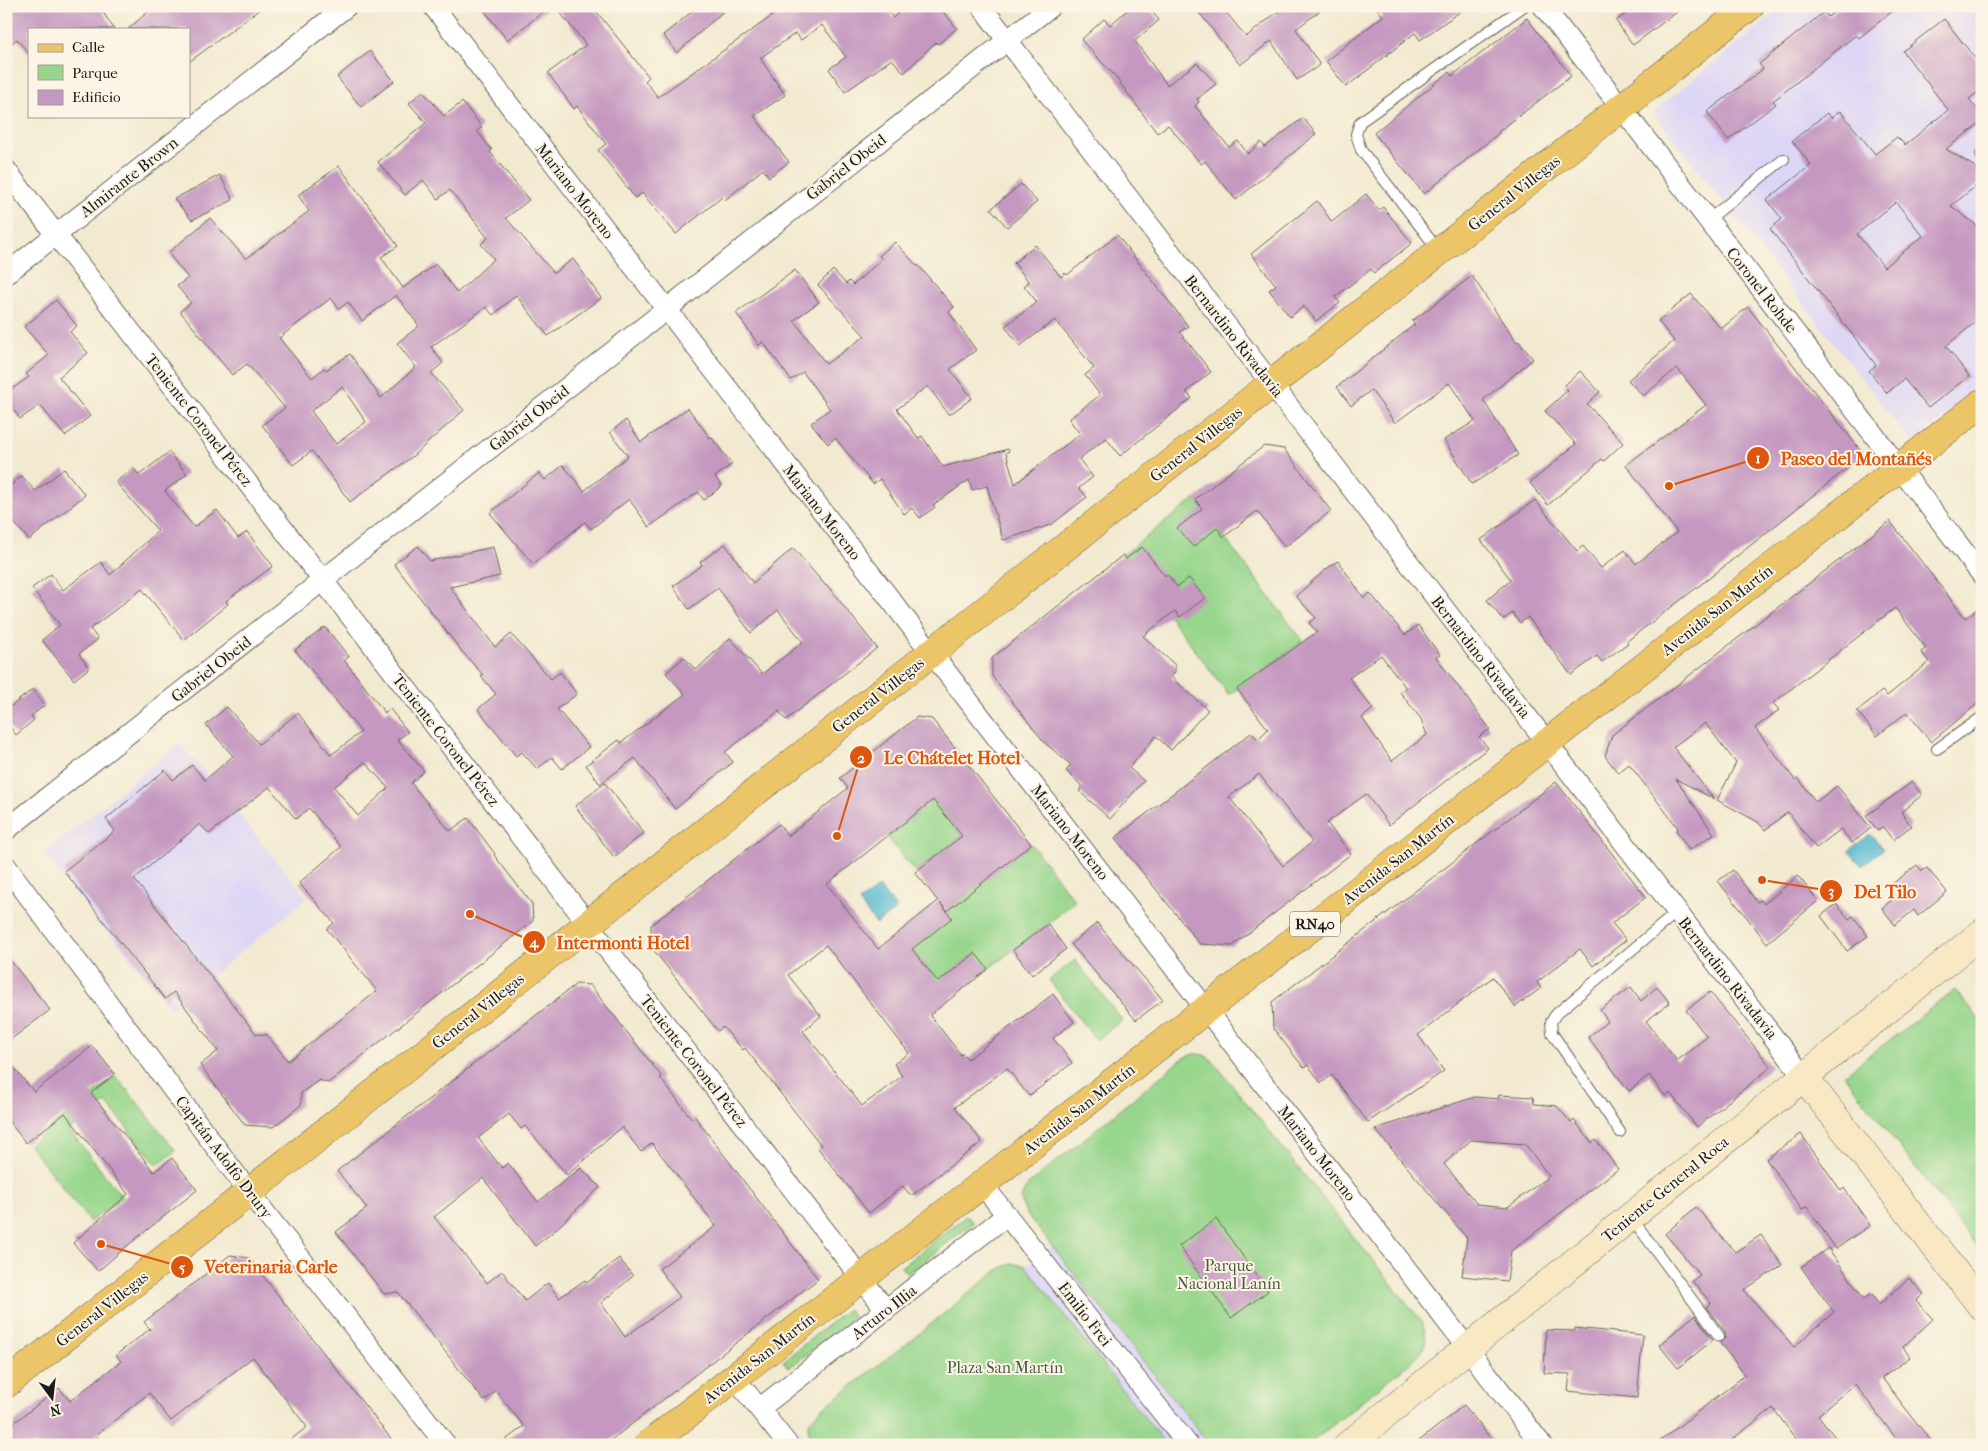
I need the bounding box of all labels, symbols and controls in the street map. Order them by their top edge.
legend [28,28,190,118]
text: Calle [72,38,105,56]
text: Parque [72,64,118,82]
text: Edificio [72,88,121,106]
street label: Gabriel Obeid [802,130,890,204]
street label: Almirante Brown [75,132,182,222]
street label: Mariano Moreno [532,139,618,243]
street label: General Villegas [1464,151,1564,235]
street label: Coronel Rohde [1723,243,1801,337]
street label: Bernardino Rivadavia [1180,271,1288,401]
street label: Teniente Coronel Pérez [141,350,257,490]
street label: Gabriel Obeid [485,381,573,455]
street label: General Villegas [1146,402,1246,486]
callout: Paseo del Montañés [1746,442,1942,475]
text: 1 [1755,449,1761,467]
text: Paseo del Montañés [1780,449,1932,470]
street label: Mariano Moreno [779,460,865,564]
street label: Avenida San Martín [1657,560,1777,660]
street label: Bernardino Rivadavia [1427,592,1535,722]
street label: Gabriel Obeid [167,632,255,706]
street label: General Villegas [828,653,928,737]
street label: Teniente Coronel Pérez [388,670,504,810]
callout: Le Chátelet Hotel [848,741,1030,774]
text: Le Chátelet Hotel [884,748,1021,769]
text: 2 [857,749,865,767]
street label: Mariano Moreno [1027,780,1113,884]
street label: Avenida San Martín [1338,809,1458,909]
callout: Del Tilo [1819,875,1926,908]
text: 3 [1828,882,1834,900]
text: Del Tilo [1854,882,1916,903]
road number: RN40 [1290,912,1340,936]
street label: Bernardino Rivadavia [1674,913,1782,1043]
callout: Intermonti Hotel [521,926,700,959]
text: 4 [529,933,540,951]
text: Intermonti Hotel [556,933,691,954]
street label: General Villegas [428,969,528,1053]
street label: Teniente Coronel Pérez [636,991,752,1131]
street label: Avenida San Martín [1019,1059,1139,1159]
street label: Capitán Adolfo Drury [172,1092,277,1222]
street label: Mariano Moreno [1274,1101,1360,1205]
street label: Teniente General Roca [1598,1132,1733,1246]
callout: Veterinaria Carle [169,1250,348,1283]
park label: Parque Nacional Lanín [1177,1256,1282,1293]
text: Veterinaria Carle [203,1257,338,1278]
text: 5 [179,1258,186,1276]
street label: General Villegas [52,1267,152,1351]
street label: Emilio Frei [1054,1278,1116,1350]
street label: Arturo Illia [847,1280,921,1344]
street label: Avenida San Martín [699,1308,819,1408]
park label: Plaza San Martín [947,1358,1064,1377]
north arrow [28,1374,78,1424]
text: N [48,1400,63,1420]

